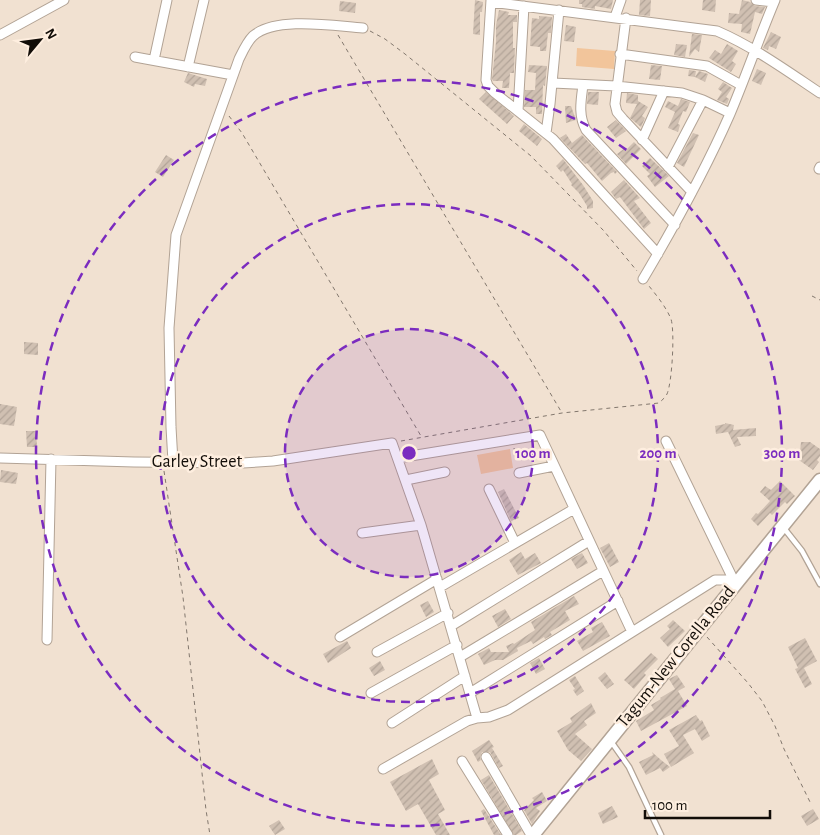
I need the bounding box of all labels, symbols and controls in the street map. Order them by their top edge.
north arrow [15,15,65,65]
text: N [42,27,59,42]
centre of rings [400,444,418,462]
text: 100 m [515,446,551,461]
text: 200 m [639,446,677,461]
text: 300 m [764,446,800,461]
street label: Garley Street [152,453,242,471]
street label: Tagum-New Corella Road [614,583,738,731]
scale bar [645,788,770,820]
text: 100 m [652,798,687,813]

